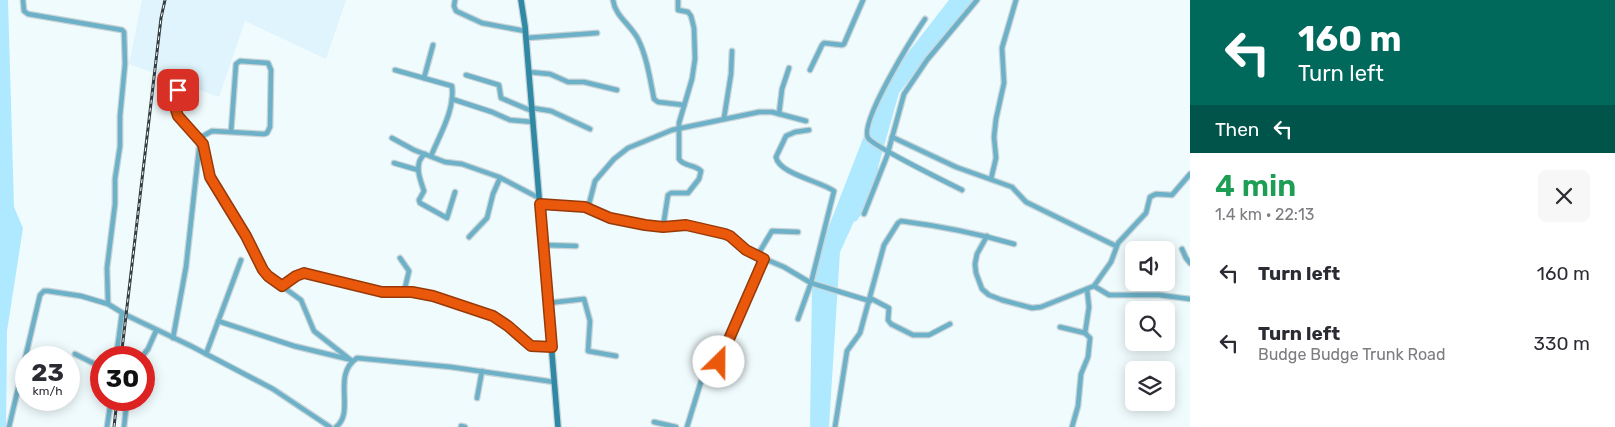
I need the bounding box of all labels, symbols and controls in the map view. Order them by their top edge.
text: 160 m [1298,18,1402,60]
icon: left [1215,20,1280,85]
text: Turn left [1298,60,1384,87]
pin [157,69,199,111]
icon: arrive [164,76,192,104]
icon: left [1269,115,1297,143]
text: Then [1215,118,1259,141]
text: 4 min [1215,168,1296,204]
button: close [1538,170,1590,222]
text: 1.4 km · 22:13 [1215,205,1314,224]
map controls [1125,241,1175,411]
button: sound [1125,241,1175,291]
icon: left [1215,259,1243,287]
text: Turn left [1258,262,1340,285]
text: 160 m [1537,262,1590,285]
button: search [1125,301,1175,351]
text: Turn left [1258,322,1340,345]
icon: left [1215,329,1243,357]
text: 330 m [1534,332,1590,355]
position arrow [692,335,744,387]
text: Budge Budge Trunk Road [1258,345,1445,364]
speed limit sign: 30 [90,346,155,411]
text: 23 [31,358,64,387]
button: layers [1125,361,1175,411]
text: km/h [33,384,62,398]

